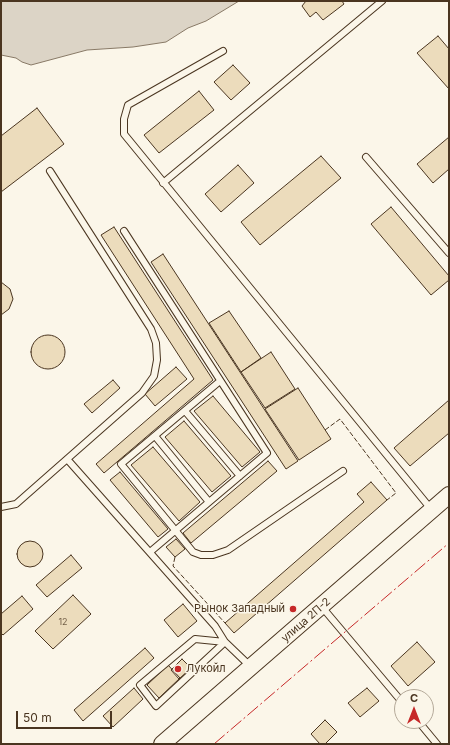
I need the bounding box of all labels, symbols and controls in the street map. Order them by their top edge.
street label: улица 2П-2 [279,595,333,645]
place label: Рынок Западный [194,602,285,616]
marker: Рынок Западный [288,604,298,614]
house number: 12 [58,617,68,627]
place label: Лукойл [186,662,226,676]
marker: Лукойл [173,664,183,674]
north arrow [394,689,434,729]
text: С [410,691,418,705]
scale bar [18,703,114,729]
text: 50 m [23,710,52,725]

